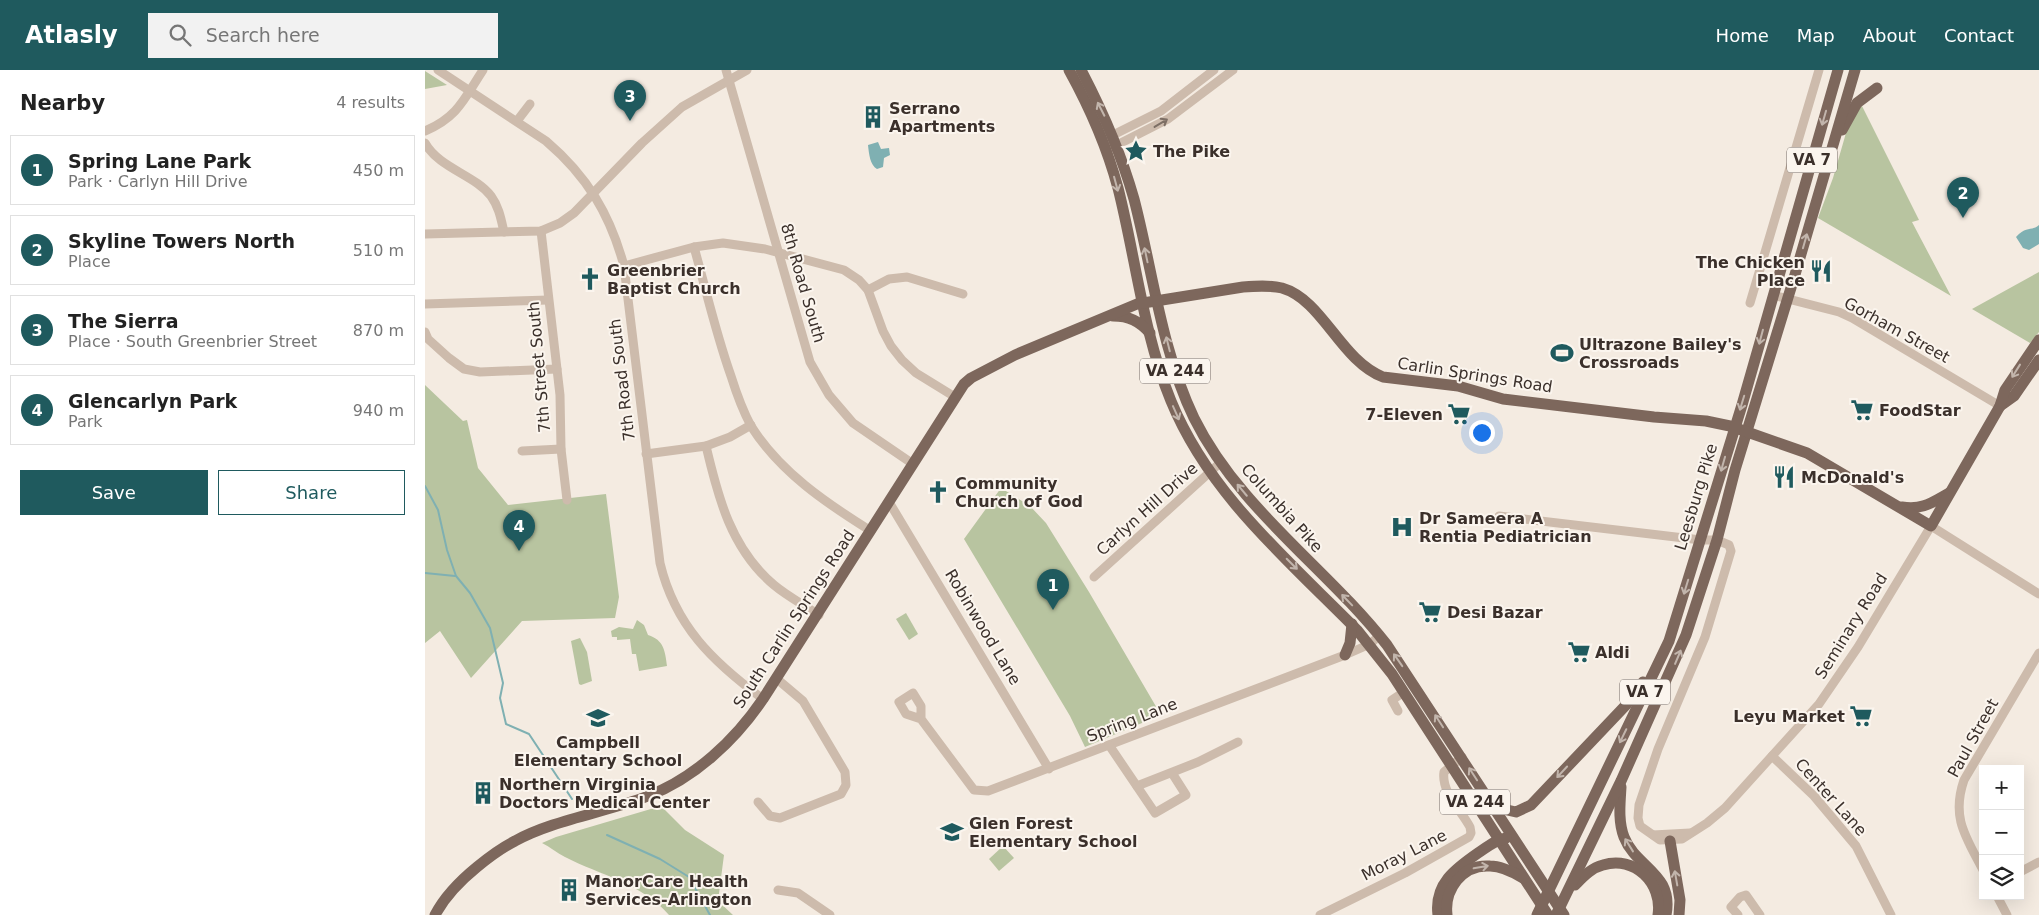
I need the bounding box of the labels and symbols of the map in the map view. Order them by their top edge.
pin: 3 [614,80,646,121]
place label: Serrano Apartments [889,99,995,136]
one-way arrow [1096,101,1106,116]
building icon: Serrano Apartments [860,104,886,130]
one-way arrow [1818,109,1828,125]
one-way arrow [1153,118,1167,128]
place icon: The Pike [1123,138,1149,164]
place label: The Pike [1153,142,1230,161]
road number: VA 7 [1787,148,1837,172]
one-way arrow [1112,176,1122,192]
pin: 2 [1947,177,1979,218]
street label: 8th Road South [777,221,829,345]
one-way arrow [1801,233,1810,249]
one-way arrow [1141,247,1151,263]
place label: The Chicken Place [1696,253,1805,290]
restaurant icon: The Chicken Place [1808,258,1834,284]
place label: Greenbrier Baptist Church [607,261,741,298]
church icon: Greenbrier Baptist Church [577,266,603,292]
street label: Gorham Street [1841,293,1953,367]
street label: 7th Street South [524,300,554,434]
street label: 7th Road South [605,318,639,442]
one-way arrow [1755,328,1765,344]
place label: Ultrazone Bailey's Crossroads [1579,335,1742,372]
one-way arrow [1162,337,1172,353]
sports icon: Ultrazone Bailey's Crossroads [1549,340,1575,366]
street label: Carlin Springs Road [1396,353,1554,397]
road number: VA 244 [1140,358,1210,384]
one-way arrow [2011,364,2021,378]
one-way arrow [1737,395,1747,411]
supermarket icon: FoodStar [1849,397,1875,423]
supermarket icon: 7-Eleven [1446,401,1472,427]
place label: FoodStar [1879,401,1961,420]
one-way arrow [1172,405,1181,420]
place label: 7-Eleven [1365,405,1443,424]
your location [1469,420,1495,446]
street label: Leesburg Pike [1671,441,1721,553]
one-way arrow [1718,456,1728,472]
street label: Carlyn Hill Drive [1092,459,1202,559]
street label: Columbia Pike [1237,460,1327,556]
restaurant icon: McDonald's [1771,464,1797,490]
place label: McDonald's [1801,468,1904,487]
place label: Community Church of God [955,474,1083,511]
church icon: Community Church of God [925,479,951,505]
one-way arrow [1236,484,1247,497]
place label: Dr Sameera A Rentia Pediatrician [1419,509,1592,546]
pin: 4 [503,510,535,551]
hospital icon: Dr Sameera A Rentia Pediatrician [1389,514,1415,540]
street label: South Carlin Springs Road [729,526,859,712]
one-way arrow [1285,557,1297,569]
street label: Robinwood Lane [941,566,1025,688]
pin: 1 [1037,569,1069,610]
street label: Seminary Road [1811,570,1891,682]
one-way arrow [1681,578,1691,594]
one-way arrow [1340,594,1353,606]
supermarket icon: Desi Bazar [1417,599,1443,625]
place label: Desi Bazar [1447,603,1543,622]
supermarket icon: Aldi [1566,639,1592,665]
place label: Aldi [1595,643,1630,662]
one-way arrow [1673,650,1683,665]
one-way arrow [1393,653,1403,667]
road number: VA 7 [1620,680,1670,704]
street label: Spring Lane [1084,694,1180,746]
street label: Paul Street [1944,695,2002,781]
supermarket icon: Leyu Market [1848,703,1874,729]
school or university icon: Campbell Elementary School [585,705,611,731]
place label: Leyu Market [1733,707,1845,726]
one-way arrow [1433,715,1443,729]
one-way arrow [1618,728,1627,743]
place label: Campbell Elementary School [514,733,682,770]
street label: Center Lane [1791,754,1871,840]
one-way arrow [1556,766,1568,779]
one-way arrow [1467,768,1477,782]
place label: Northern Virginia Doctors Medical Center [499,775,710,812]
building icon: Northern Virginia Doctors Medical Center [470,780,496,806]
road number: VA 244 [1440,790,1510,814]
place label: Glen Forest Elementary School [969,814,1137,851]
school or university icon: Glen Forest Elementary School [939,819,965,845]
street label: Moray Lane [1358,825,1450,885]
one-way arrow [1624,838,1634,852]
one-way arrow [1473,862,1489,872]
one-way arrow [1671,870,1681,886]
place label: ManorCare Health Services-Arlington [585,872,752,909]
building icon: ManorCare Health Services-Arlington [556,877,582,903]

